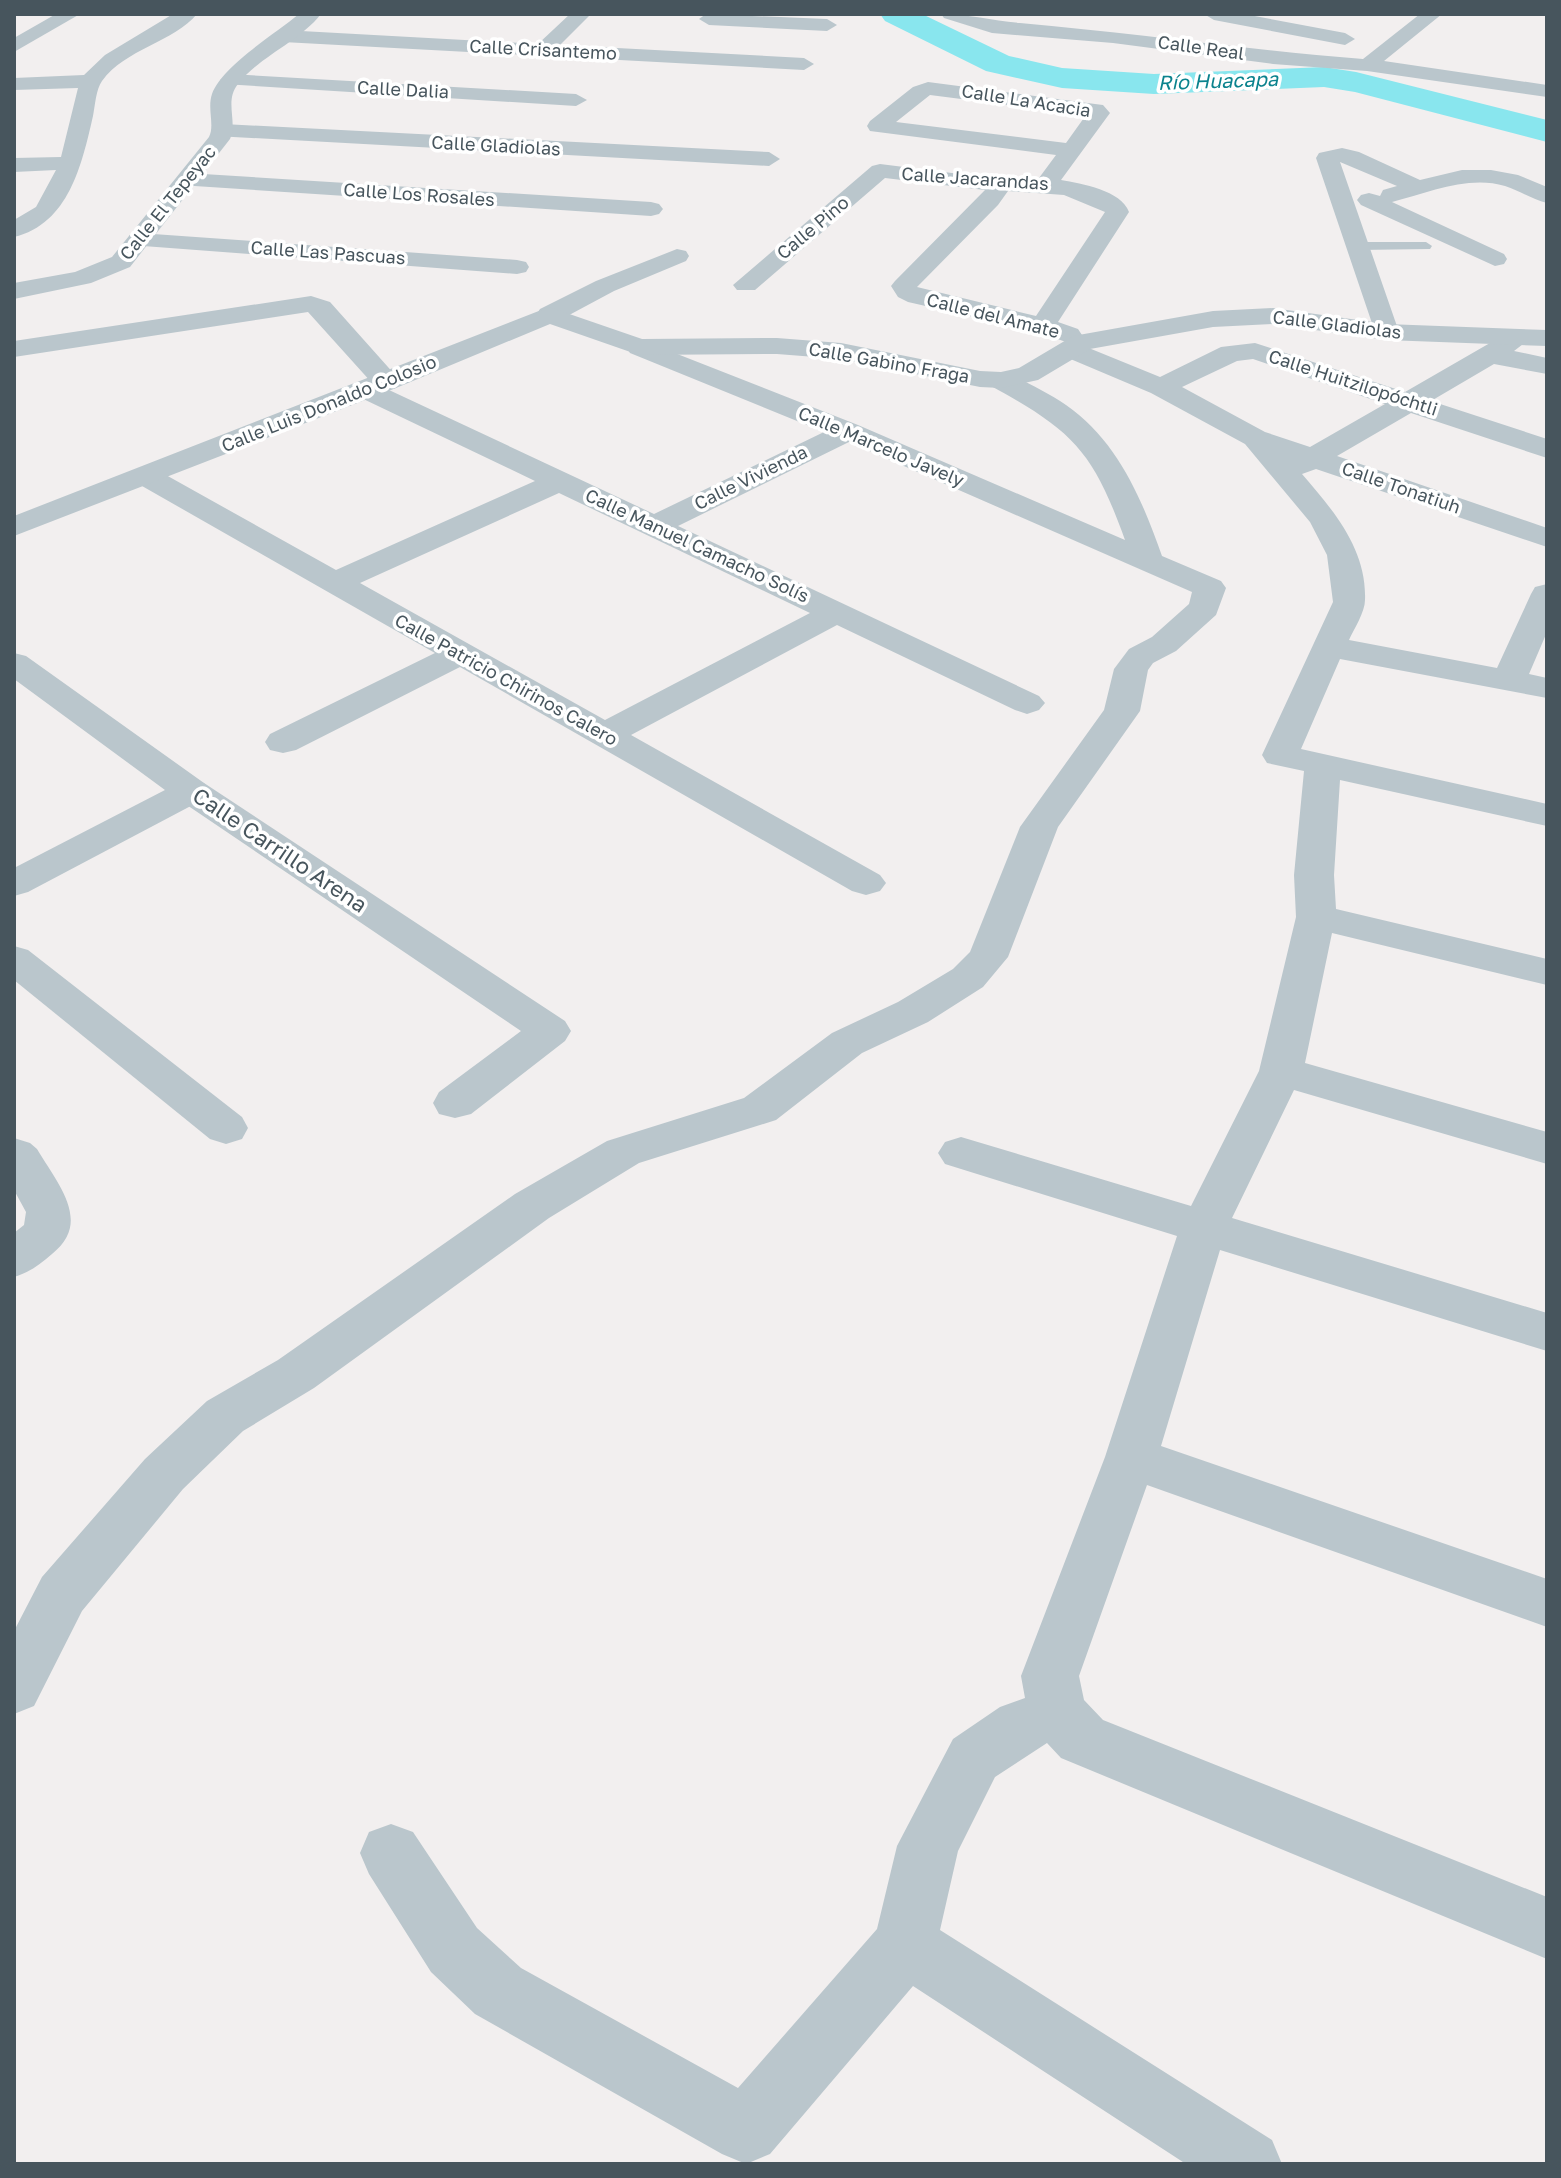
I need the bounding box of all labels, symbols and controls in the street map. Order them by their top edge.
street label: Calle Real [1156,30,1246,64]
street label: Calle Crisantemo [469,34,617,64]
water label: Río Huacapa [1157,66,1279,94]
street label: Calle Dalia [356,76,450,102]
street label: Calle La Acacia [960,79,1092,121]
street label: Calle Gladiolas [431,131,561,159]
street label: Calle El Tepeyac [114,141,220,264]
street label: Calle Jacarandas [901,162,1050,194]
street label: Calle Los Rosales [343,178,496,210]
street label: Calle Pino [772,191,853,264]
street label: Calle Las Pascuas [250,236,406,268]
street label: Calle del Amate [925,288,1062,342]
street label: Calle Gladiolas [1272,305,1403,343]
street label: Calle Gabino Fraga [807,337,971,387]
street label: Calle Huitzilopóchtli [1266,344,1441,420]
street label: Calle Luis Donaldo Colosio [218,350,439,456]
street label: Calle Marcelo Javely [795,401,967,491]
street label: Calle Vivienda [690,440,811,514]
street label: Calle Tonatiuh [1339,456,1464,518]
street label: Calle Manuel Camacho Solís [582,484,813,607]
street label: Calle Patricio Chirinos Calero [391,609,622,750]
street label: Calle Carrillo Arena [188,781,373,918]

